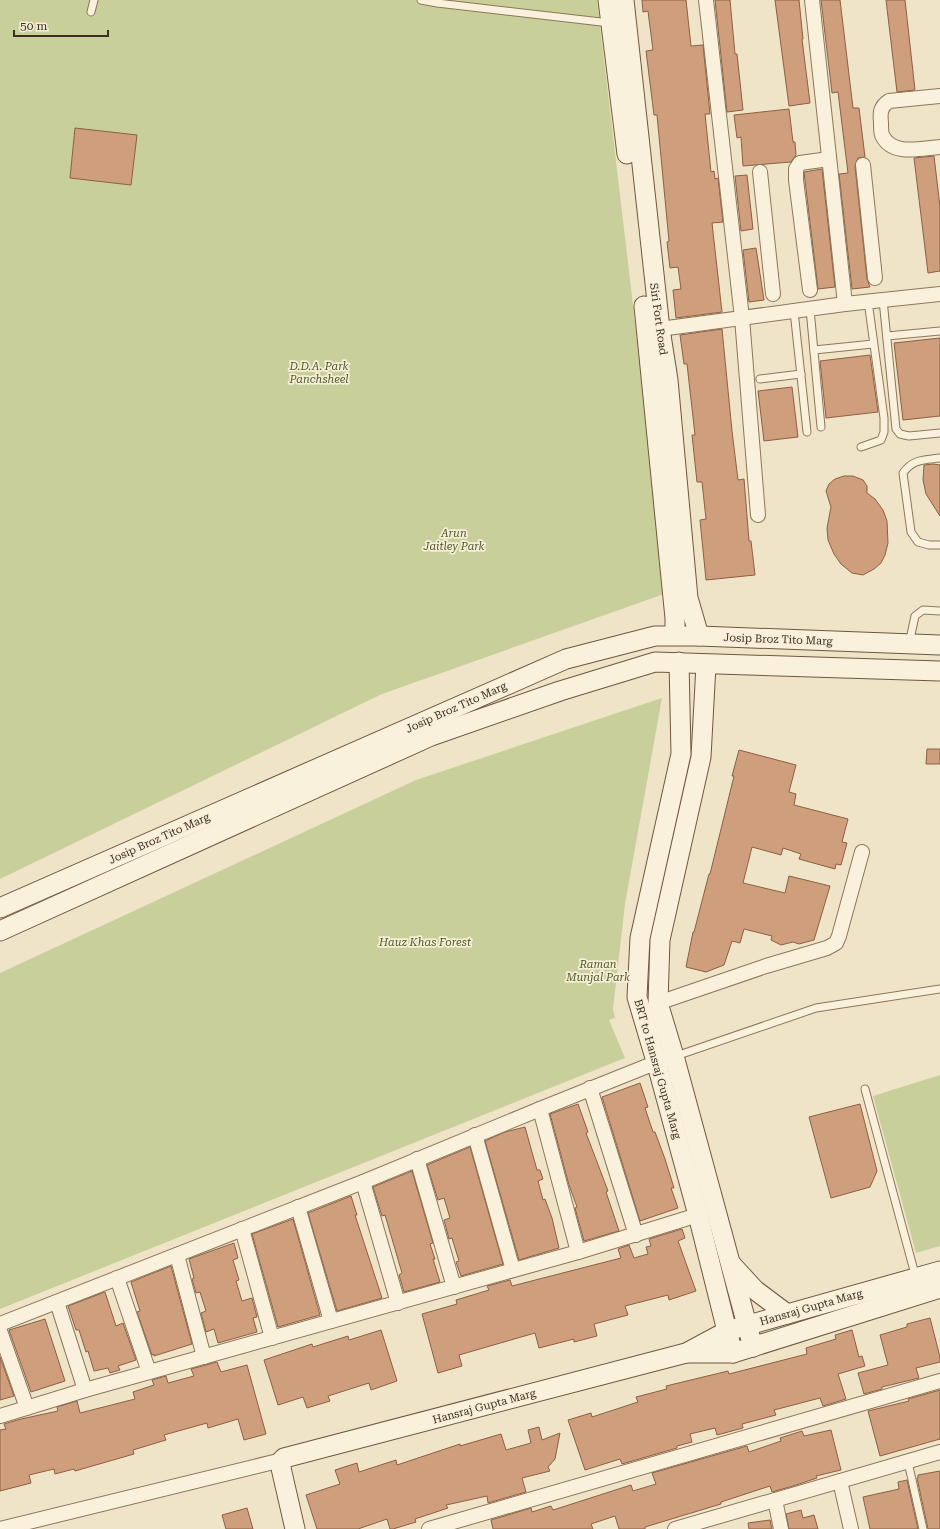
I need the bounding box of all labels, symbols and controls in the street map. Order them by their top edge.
scale bar [14,12,108,38]
text: 50 m [20,19,47,33]
street label: Siri Fort Road [647,282,670,356]
park label: D.D.A. Park Panchsheel [288,360,349,386]
park label: Arun Jaitley Park [422,527,485,553]
street label: Josip Broz Tito Marg [723,631,834,648]
street label: Josip Broz Tito Marg [404,679,509,736]
street label: Josip Broz Tito Marg [107,810,212,867]
park label: Hauz Khas Forest [378,936,472,949]
park label: Raman Munjal Park [565,958,630,984]
street label: BRT to Hansraj Gupta Marg [631,998,684,1141]
street label: Hansraj Gupta Marg [758,1286,865,1328]
street label: Hansraj Gupta Marg [431,1386,538,1427]

